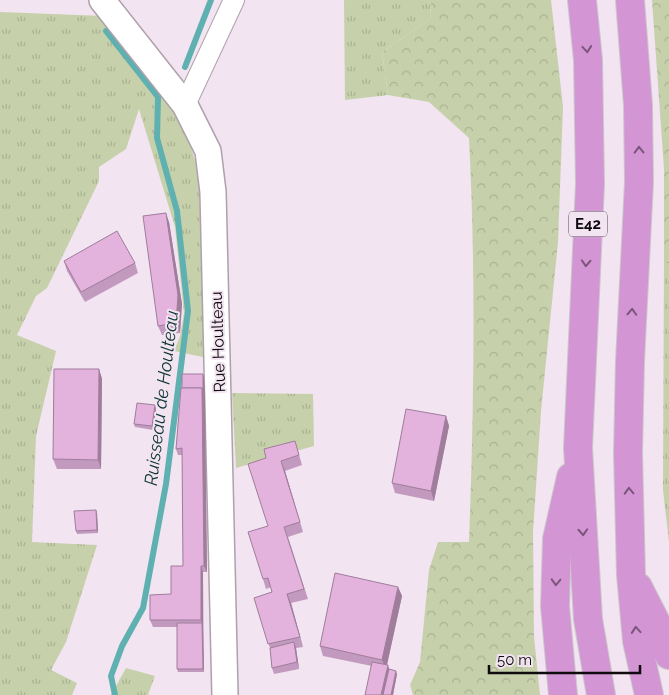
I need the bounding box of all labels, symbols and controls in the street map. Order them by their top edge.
one-way arrow [581,45,592,53]
one-way arrow [633,146,644,154]
road number: E42 [569,212,607,236]
one-way arrow [581,260,592,268]
street label: Rue Houlteau [207,291,229,393]
one-way arrow [627,308,638,316]
water label: Ruisseau de Houlteau [140,309,182,487]
one-way arrow [624,487,634,495]
one-way arrow [578,528,589,536]
one-way arrow [550,578,561,586]
one-way arrow [631,626,642,634]
scale bar [489,642,640,674]
text: 50 m [497,651,532,669]

